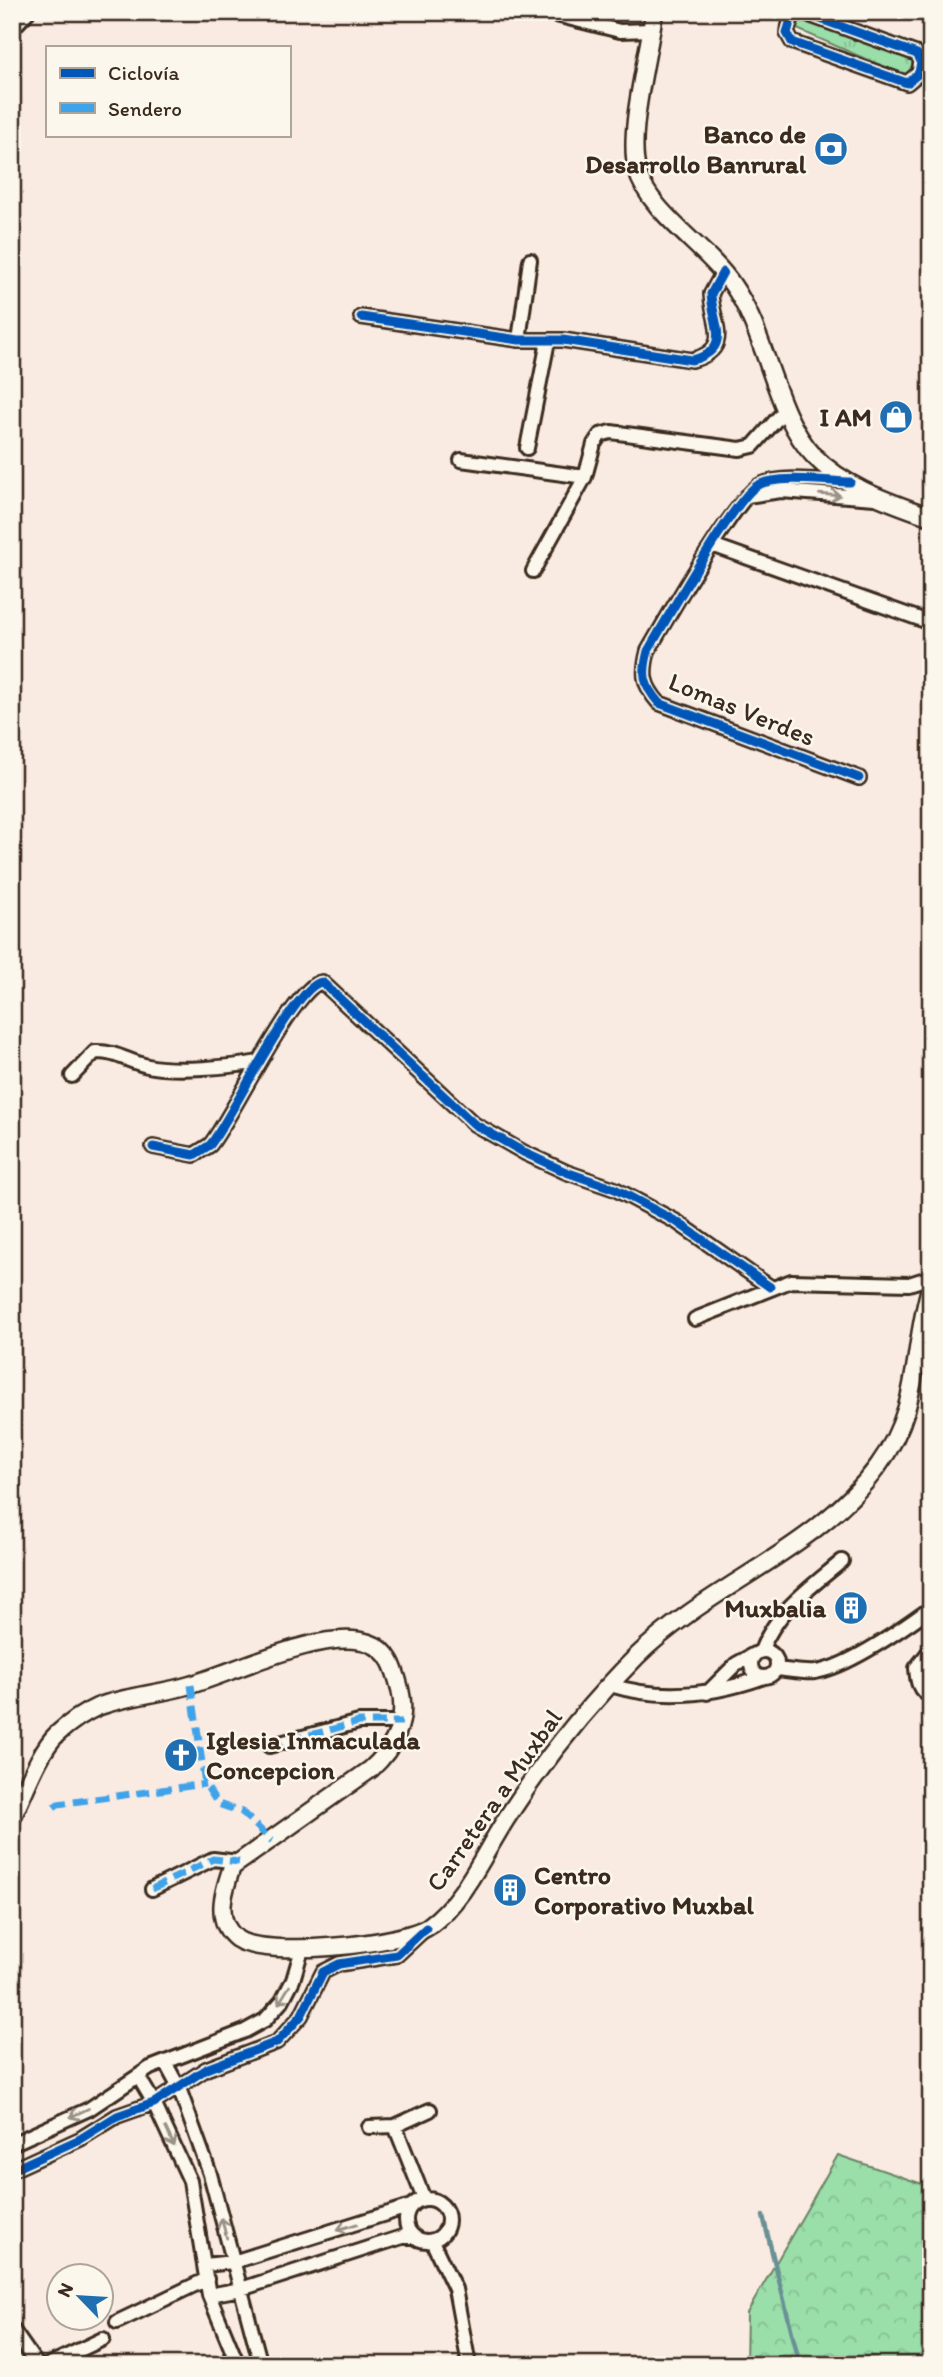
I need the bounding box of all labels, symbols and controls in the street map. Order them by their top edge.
legend [46,46,290,136]
text: Ciclovía [108,60,179,85]
text: Sendero [108,96,182,121]
place label: Banco de Desarrollo Banrural [585,118,807,180]
bank icon: Banco de Desarrollo Banrural [812,130,850,168]
shop icon: I AM [877,398,915,436]
place label: I AM [819,401,872,433]
one-way arrow [818,489,841,502]
street label: Lomas Verdes [664,665,820,753]
building icon: Muxbalia [832,1589,870,1627]
place label: Muxbalia [724,1592,826,1624]
street label: Carretera a Muxbal [419,1703,569,1897]
place label: Iglesia Inmaculada Concepcion [206,1724,421,1786]
church icon: Iglesia Inmaculada Concepcion [162,1736,200,1774]
place label: Centro Corporativo Muxbal [534,1859,755,1921]
building icon: Centro Corporativo Muxbal [491,1871,529,1909]
one-way arrow [276,1985,291,2004]
one-way arrow [69,2107,90,2120]
one-way arrow [164,2126,177,2147]
one-way arrow [217,2217,230,2240]
one-way arrow [336,2222,358,2235]
north arrow [46,2262,116,2332]
text: N [52,2279,78,2301]

